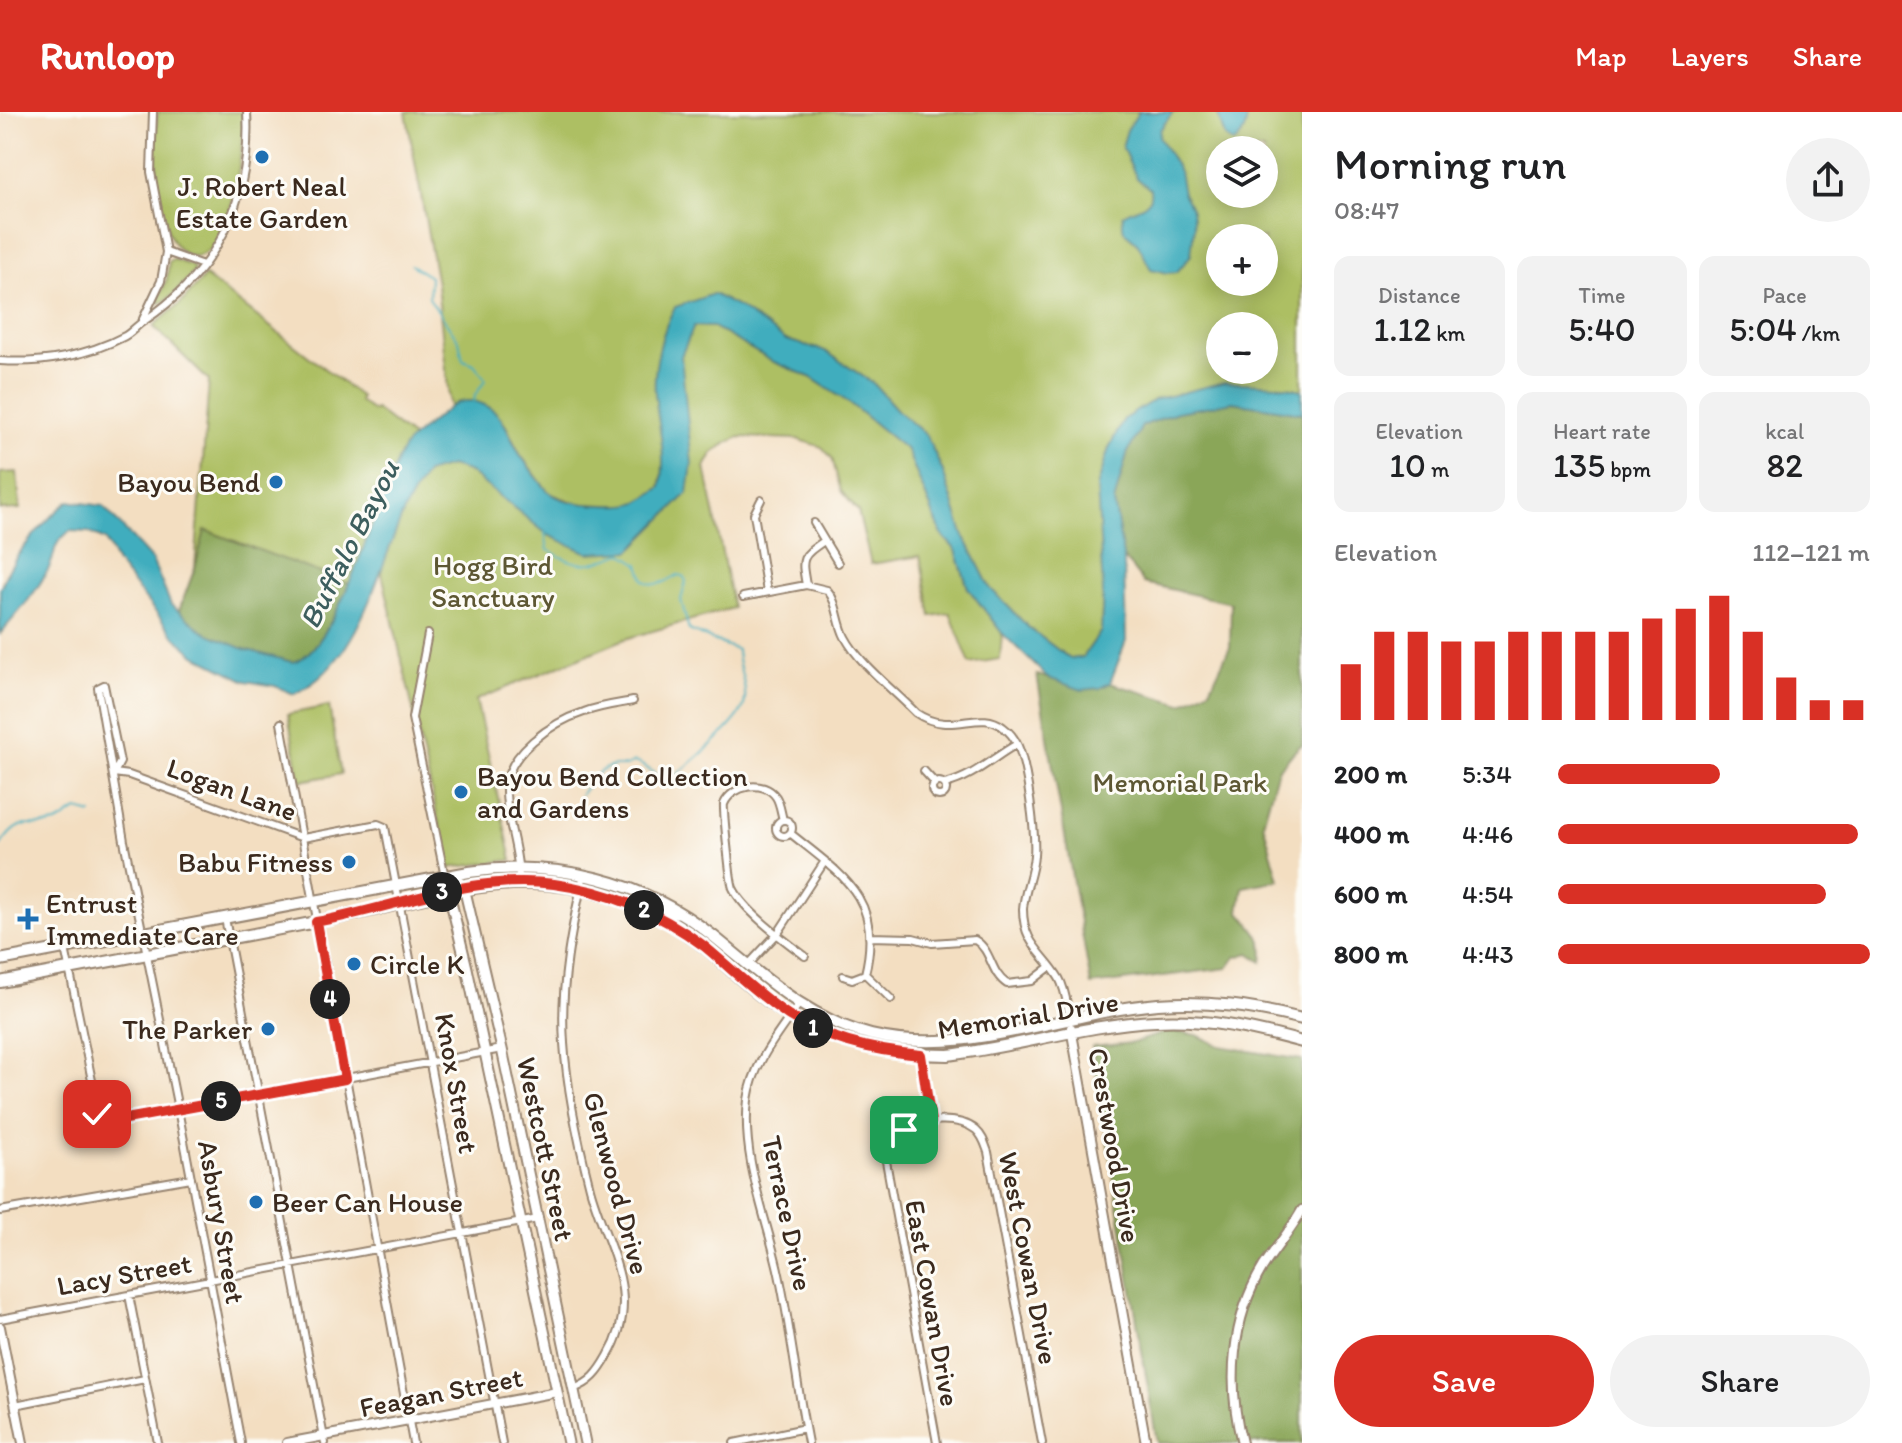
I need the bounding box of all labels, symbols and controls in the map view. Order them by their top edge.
text: Runloop [40,33,175,79]
text: Map [1575,39,1627,73]
text: Layers [1671,39,1749,73]
text: Share [1793,39,1862,73]
map controls [1206,136,1278,384]
button: layers [1206,136,1278,208]
text: Morning run [1334,137,1567,190]
button: share [1786,138,1870,222]
marker: J. Robert Neal Estate Garden [253,148,271,166]
place label: J. Robert Neal Estate Garden [176,169,348,235]
text: 08:47 [1334,194,1399,226]
button: + [1206,224,1278,296]
text: Distance [1378,282,1461,309]
text: Time [1579,282,1625,309]
text: Pace [1763,282,1807,309]
text: 1.12 [1373,309,1431,350]
text: 5:40 [1568,309,1636,350]
text: 5:04 [1729,309,1797,350]
button: − [1206,312,1278,384]
text: km [1431,320,1465,347]
text: /km [1797,320,1840,347]
text: Elevation [1376,418,1463,445]
text: Heart rate [1553,418,1651,445]
text: kcal [1765,418,1804,445]
text: 10 [1389,445,1426,486]
text: 135 [1553,445,1605,486]
text: 82 [1766,445,1803,486]
water label: Buffalo Bayou [291,453,407,634]
text: m [1426,456,1449,483]
text: bpm [1605,456,1651,483]
place label: Bayou Bend [117,465,260,499]
marker: Bayou Bend [267,473,285,491]
text: Elevation [1334,536,1437,568]
text: 112–121 m [1752,536,1870,568]
park label: Hogg Bird Sanctuary [431,548,555,614]
street label: Logan Lane [162,750,302,828]
text: 200 m [1334,758,1407,790]
text: 5:34 [1462,758,1512,790]
place label: Bayou Bend Collection and Gardens [477,759,748,825]
park label: Memorial Park [1093,765,1267,799]
marker: Bayou Bend Collection and Gardens [452,783,470,801]
text: 400 m [1334,818,1409,850]
text: 4:46 [1462,818,1513,850]
place label: Babu Fitness [178,845,333,879]
marker: Babu Fitness [340,853,358,871]
pin: 3 [422,872,462,912]
text: 3 [436,878,448,905]
text: 600 m [1334,878,1408,910]
text: 4:54 [1462,878,1513,910]
place label: Entrust Immediate Care [46,886,239,952]
pin: 2 [624,890,664,930]
text: 2 [638,896,650,923]
marker: Entrust Immediate Care [17,908,39,930]
text: 800 m [1334,938,1408,970]
text: 4:43 [1462,938,1514,970]
place label: Circle K [370,947,465,981]
marker: Circle K [345,955,363,973]
pin: 4 [310,979,350,1019]
street label: Memorial Drive [935,984,1121,1046]
text: 4 [323,985,337,1012]
pin: 1 [793,1008,833,1048]
street label: Knox Street [428,1010,486,1156]
place label: The Parker [122,1012,252,1046]
text: 1 [808,1014,818,1041]
marker: The Parker [259,1020,277,1038]
street label: Crestwood Drive [1081,1045,1149,1245]
street label: Westcott Street [510,1054,582,1244]
pin [63,1080,131,1148]
pin: 5 [201,1081,241,1121]
text: 5 [215,1087,227,1114]
street label: Glenwood Drive [576,1088,658,1278]
icon: check [75,1092,119,1136]
pin [870,1096,938,1164]
icon: arrive [882,1108,926,1152]
street label: Terrace Drive [755,1132,821,1294]
street label: Asbury Street [191,1138,253,1306]
street label: West Cowan Drive [992,1149,1066,1367]
place label: Beer Can House [272,1185,463,1219]
marker: Beer Can House [247,1193,265,1211]
street label: East Cowan Drive [898,1197,968,1409]
street label: Lacy Street [54,1245,194,1303]
button: Save [1334,1335,1594,1427]
button: Share [1610,1335,1870,1427]
street label: Feagan Street [357,1360,525,1424]

